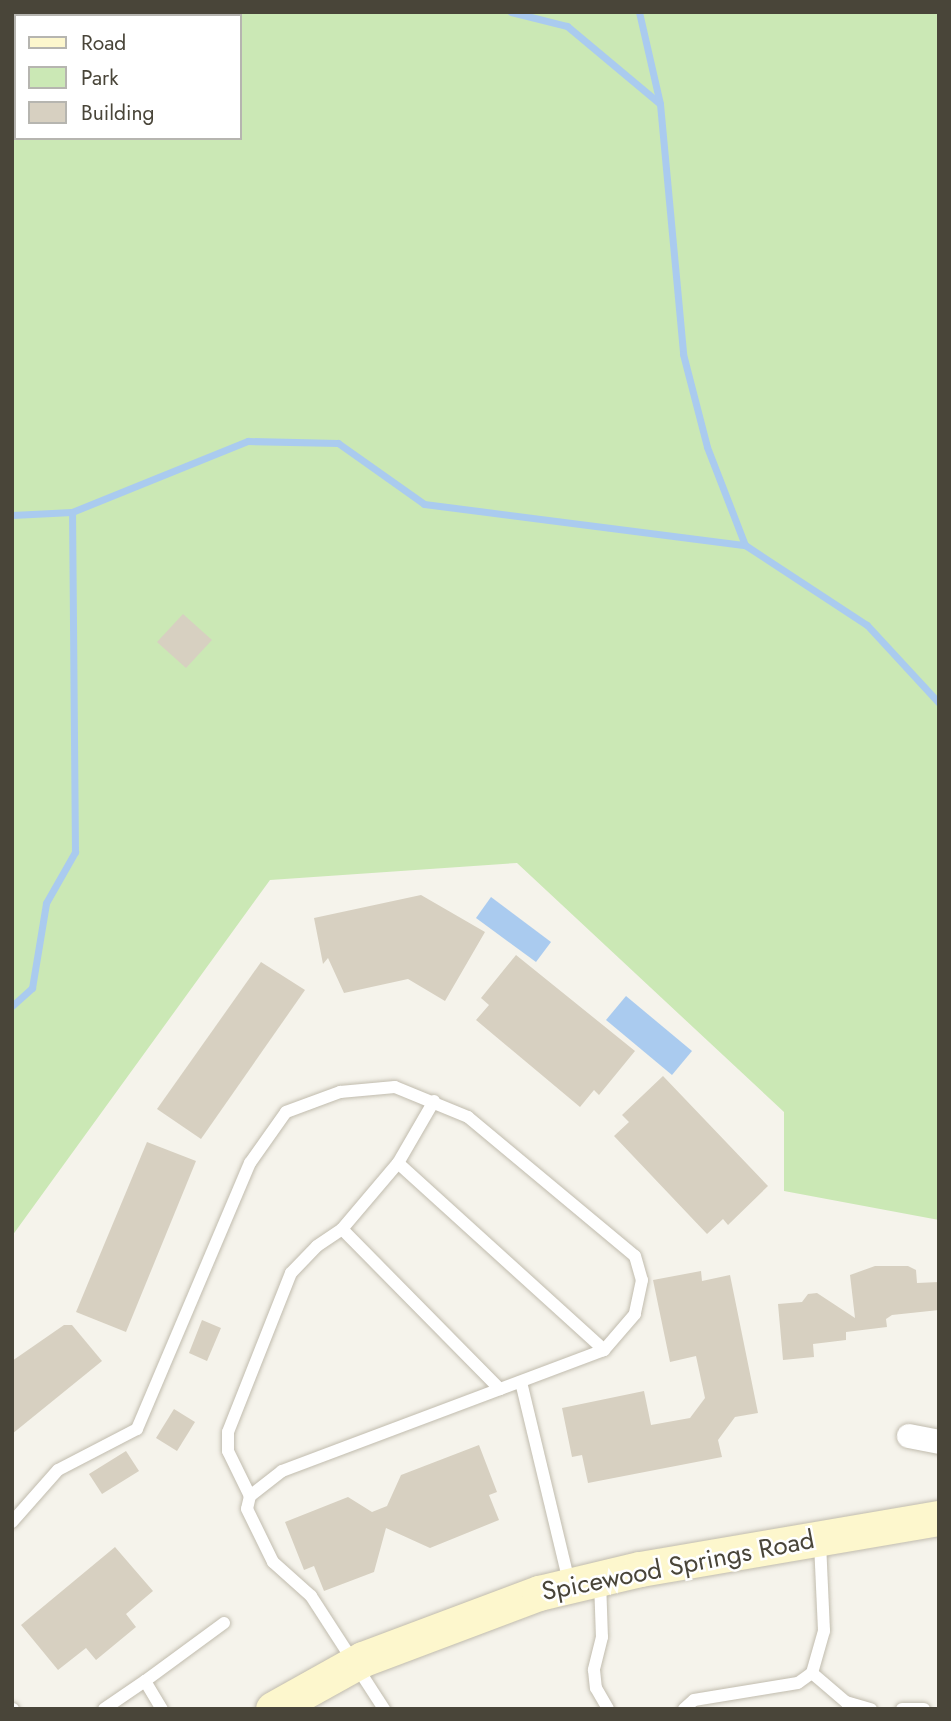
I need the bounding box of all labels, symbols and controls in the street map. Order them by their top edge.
legend [14,14,242,140]
text: Road [81,28,126,58]
text: Park [81,63,118,93]
text: Building [81,98,154,128]
street label: Spicewood Springs Road [539,1524,817,1608]

